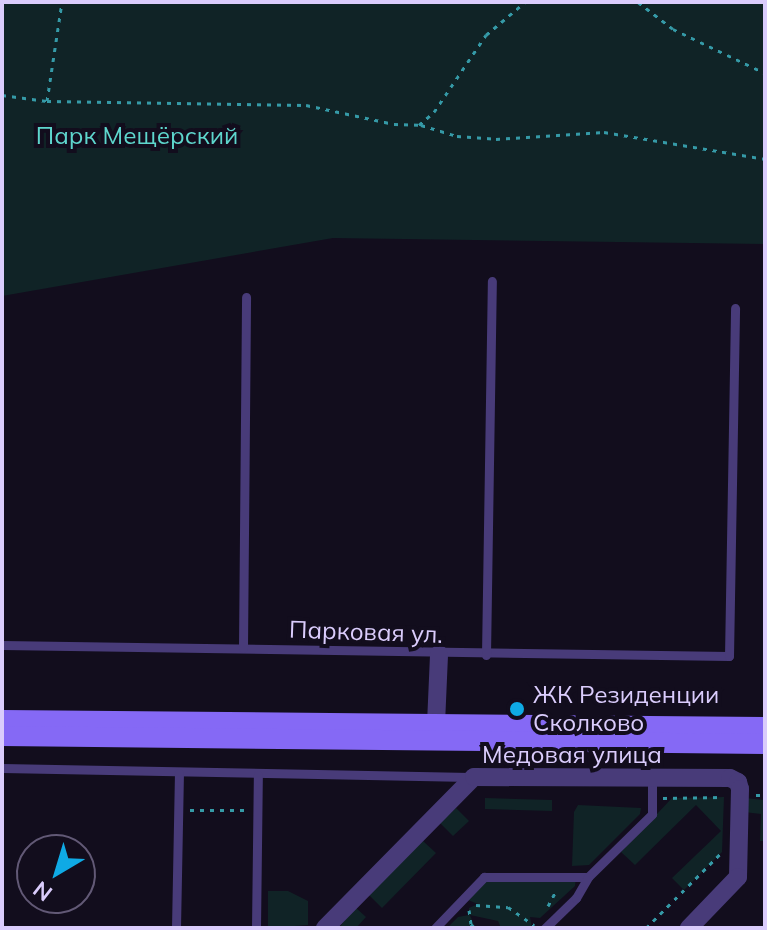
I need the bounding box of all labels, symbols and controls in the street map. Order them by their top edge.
park label: Парк Мещёрский [36,122,238,150]
street label: Парковая ул. [289,615,443,649]
place label: ЖК Резиденции Сколково [533,681,719,737]
marker: ЖК Резиденции Сколково [508,700,526,718]
street label: Медовая улица [482,741,662,769]
north arrow [16,834,96,914]
text: N [27,875,58,907]

